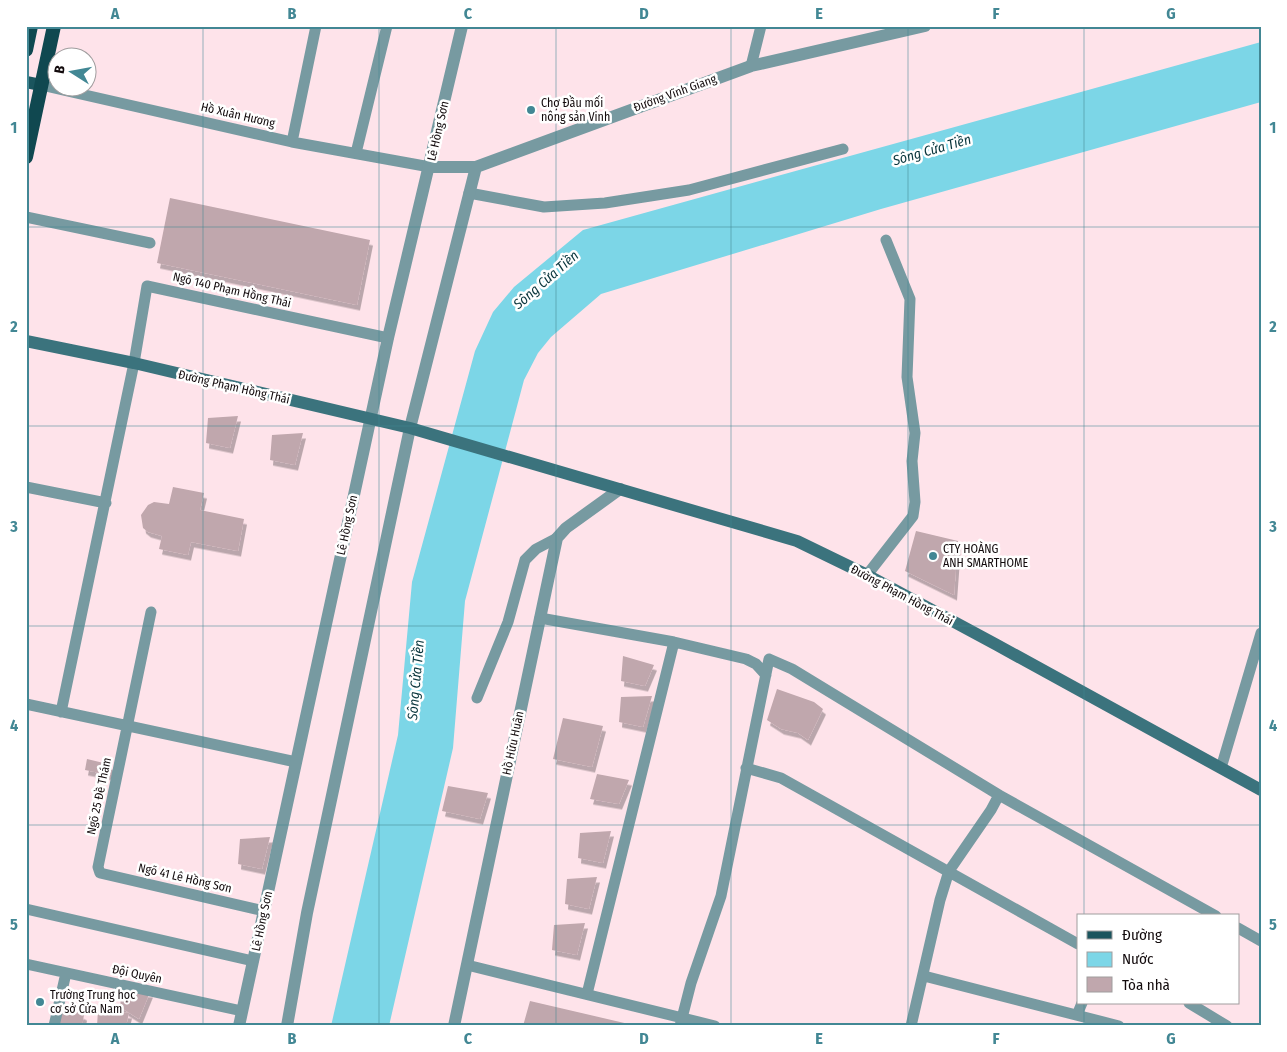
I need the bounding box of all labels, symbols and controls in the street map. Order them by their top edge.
text: A [110,4,120,23]
text: B [288,4,297,23]
text: C [464,4,473,23]
text: D [639,4,649,23]
text: E [815,4,823,23]
text: F [992,4,1000,23]
text: G [1166,4,1176,23]
north arrow [48,48,98,98]
text: B [51,64,69,75]
street label: Đường Vĩnh Giang [632,71,719,115]
place label: Chợ Đầu mối nông sản Vinh [541,95,610,124]
street label: Hồ Xuân Hương [200,99,277,130]
street label: Lê Hồng Sơn [423,100,452,162]
marker: Chợ Đầu mối nông sản Vinh [525,104,537,116]
text: 1 [11,118,17,137]
text: 1 [1270,118,1276,137]
water label: Sông Cửa Tiền [890,130,973,170]
water label: Sông Cửa Tiền [509,246,582,314]
street label: Ngõ 140 Phạm Hồng Thái [172,269,293,310]
text: 2 [9,317,18,336]
text: 2 [1268,317,1277,336]
street label: Đường Phạm Hồng Thái [177,366,291,407]
street label: Lê Hồng Sơn [333,494,360,556]
text: 3 [9,517,18,536]
text: 3 [1268,517,1277,536]
place label: CTY HOÀNG ANH SMARTHOME [943,541,1028,570]
marker: CTY HOÀNG ANH SMARTHOME [927,550,939,562]
street label: Đường Phạm Hồng Thái [848,561,956,628]
water label: Sông Cửa Tiền [403,639,428,722]
street label: Hồ Hữu Huân [498,709,527,776]
text: 4 [10,716,18,735]
text: 4 [1269,716,1277,735]
street label: Ngõ 25 Đề Thám [83,756,114,836]
street label: Ngõ 41 Lê Hồng Sơn [137,859,233,896]
street label: Lê Hồng Sơn [248,890,275,952]
legend [1077,914,1240,1004]
text: 5 [10,915,18,934]
text: 5 [1269,915,1277,934]
text: Đường [1122,926,1162,944]
text: Nước [1122,950,1154,968]
street label: Đội Quyên [111,962,163,986]
text: Tòa nhà [1122,976,1170,994]
place label: Trường Trung học cơ sở Cửa Nam [50,988,135,1016]
marker: Trường Trung học cơ sở Cửa Nam [34,996,46,1008]
text: A [110,1029,120,1048]
text: B [288,1029,297,1048]
text: C [464,1029,473,1048]
text: D [639,1029,649,1048]
text: E [815,1029,823,1048]
text: F [992,1029,1000,1048]
text: G [1166,1029,1176,1048]

